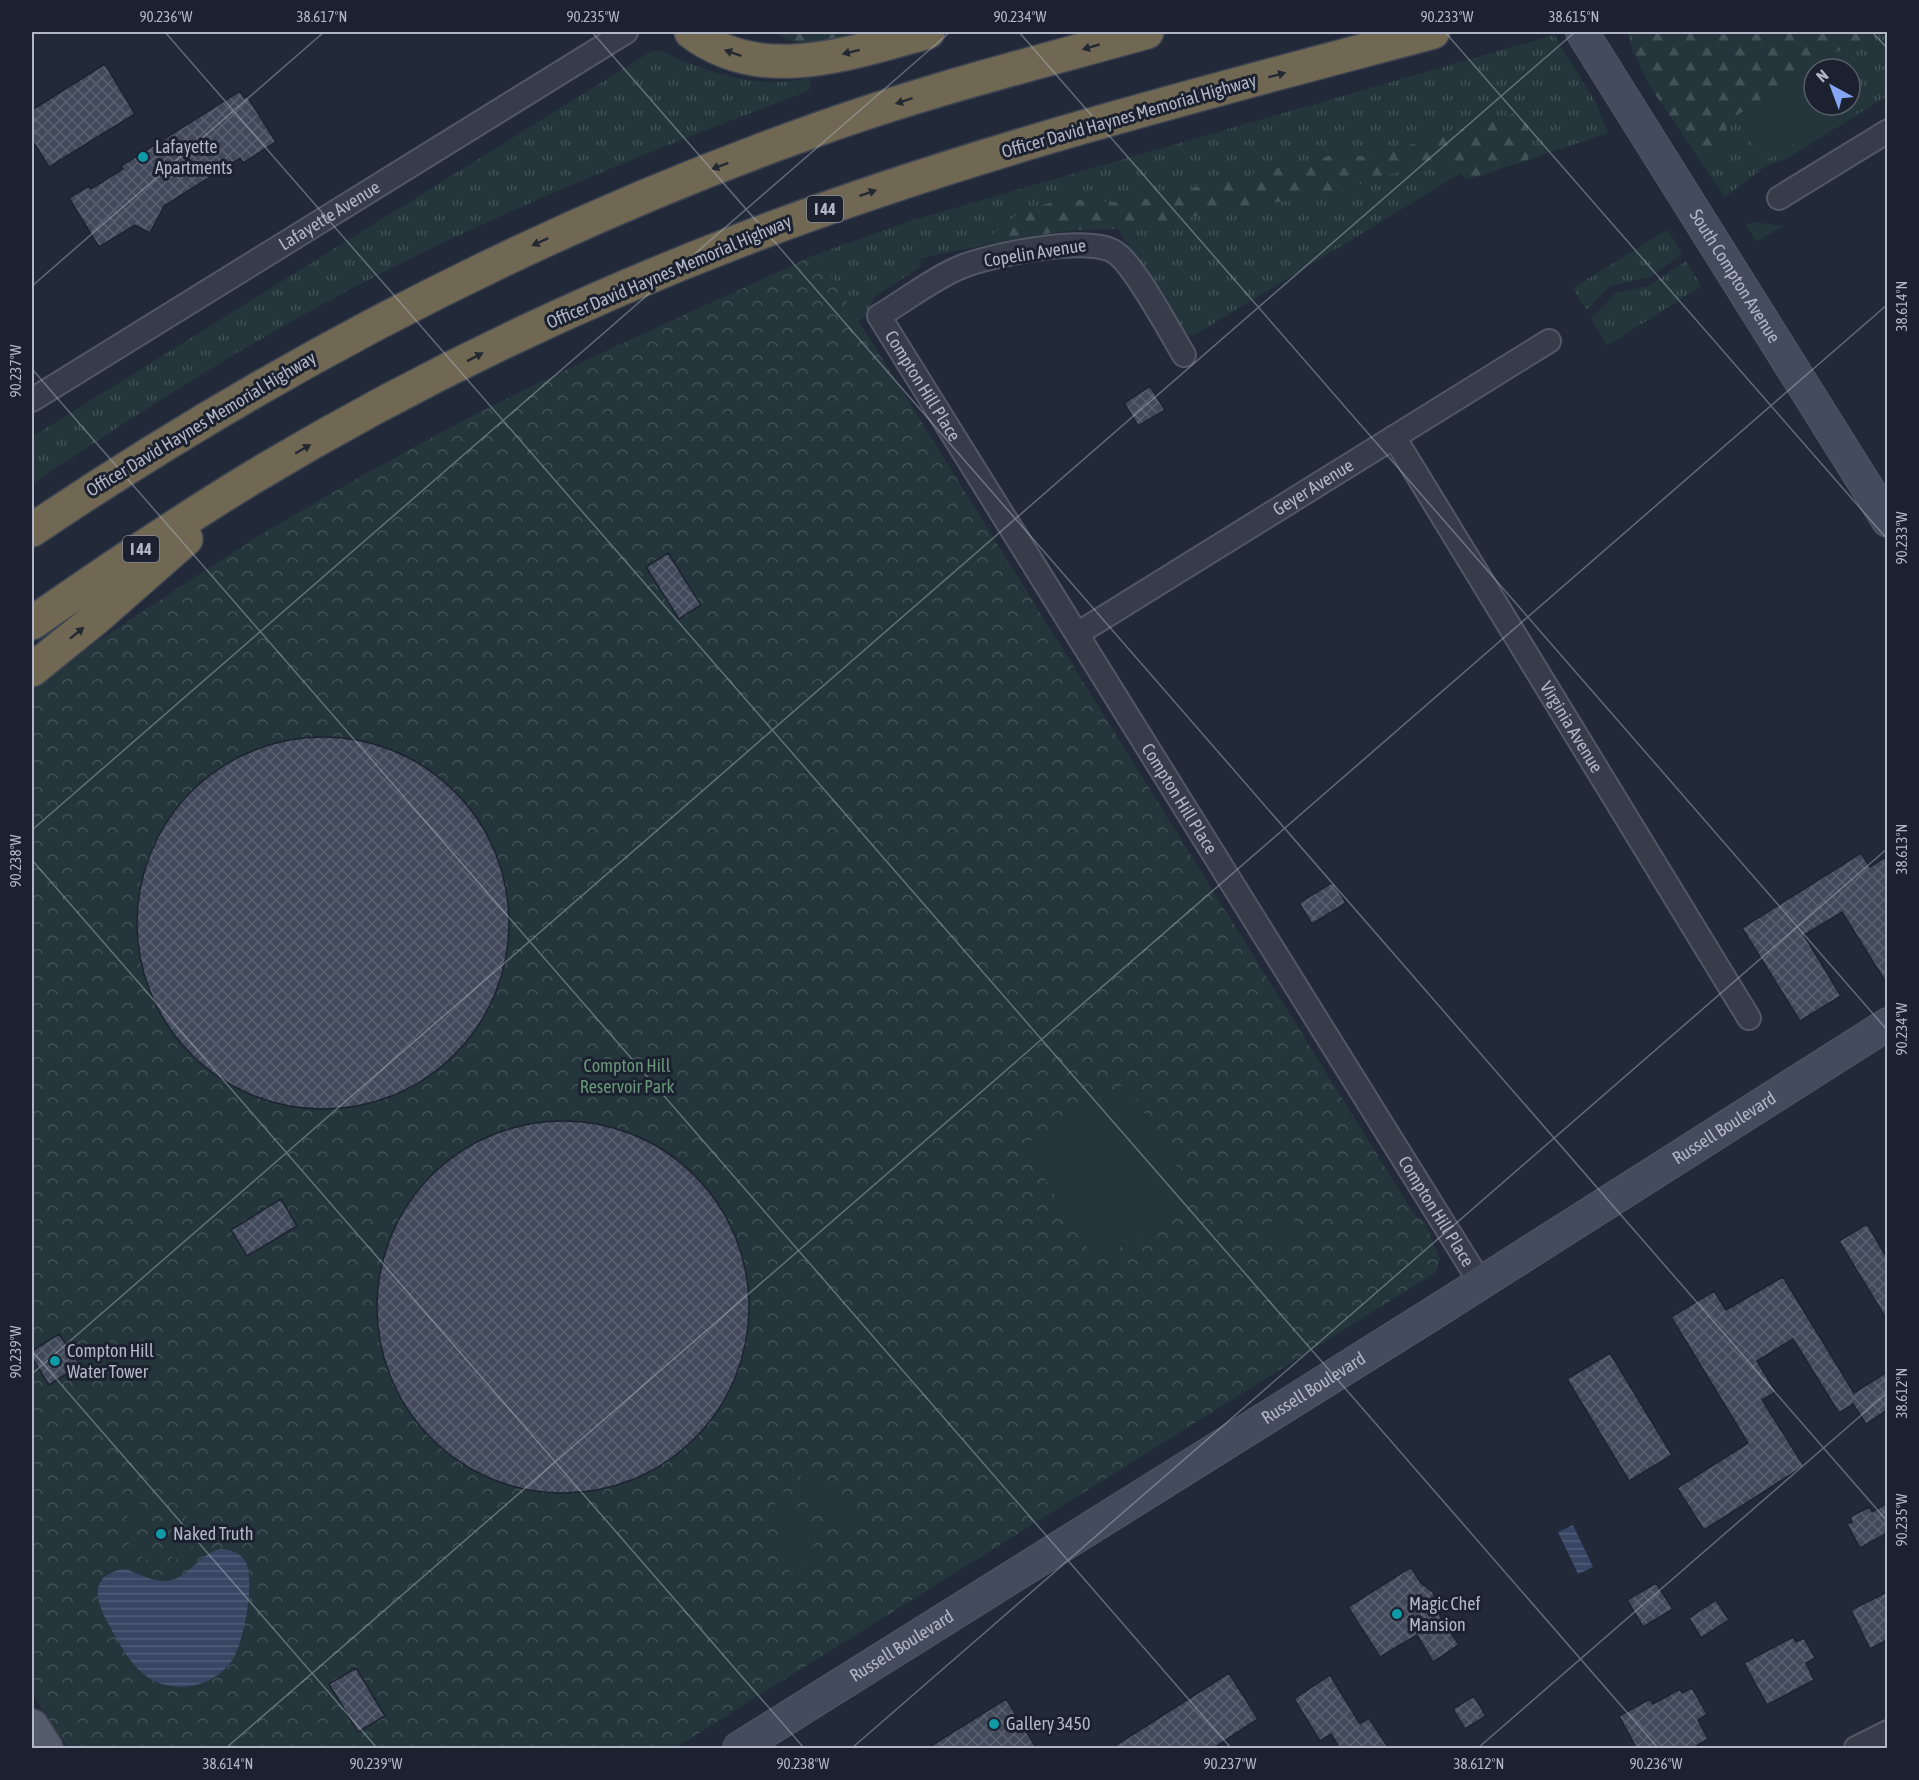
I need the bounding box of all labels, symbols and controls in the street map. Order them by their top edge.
text: 90.236°W [140,8,193,25]
text: 38.617°N [297,8,347,25]
text: 90.235°W [567,8,620,25]
text: 90.234°W [994,8,1047,25]
text: 90.233°W [1421,8,1474,25]
text: 38.615°N [1549,8,1599,25]
one-way arrow [1082,43,1100,52]
one-way arrow [724,47,742,57]
one-way arrow [842,48,860,58]
north arrow [1802,57,1862,117]
text: N [1813,66,1832,86]
street label: Officer David Haynes Memorial Highway [999,69,1259,162]
one-way arrow [1268,69,1286,79]
one-way arrow [895,97,913,107]
place label: Lafayette Apartments [155,136,232,178]
marker: Lafayette Apartments [136,150,150,164]
one-way arrow [711,162,729,172]
street label: Lafayette Avenue [275,176,384,254]
one-way arrow [859,188,877,198]
road number: I 44 [807,196,843,222]
street label: South Compton Avenue [1686,205,1785,347]
street label: Officer David Haynes Memorial Highway [543,210,794,333]
street label: Copelin Avenue [982,234,1088,271]
one-way arrow [531,237,548,246]
text: 38.614°N [1893,281,1910,331]
street label: Compton Hill Place [881,327,965,445]
text: 90.237°W [7,344,24,397]
street label: Officer David Haynes Memorial Highway [82,347,319,501]
one-way arrow [466,352,483,362]
one-way arrow [295,444,312,454]
street label: Geyer Avenue [1269,454,1357,520]
text: 90.233°W [1893,511,1910,564]
road number: I 44 [123,536,159,562]
one-way arrow [69,627,85,640]
street label: Virginia Avenue [1536,677,1608,776]
street label: Compton Hill Place [1137,739,1222,858]
text: 38.613°N [1893,824,1910,874]
text: 90.238°W [7,834,24,887]
text: 90.234°W [1893,1002,1910,1055]
park label: Compton Hill Reservoir Park [580,1055,674,1097]
street label: Russell Boulevard [1668,1087,1780,1168]
street label: Compton Hill Place [1394,1152,1479,1270]
text: 90.239°W [7,1325,24,1378]
place label: Compton Hill Water Tower [67,1340,154,1382]
street label: Russell Boulevard [1258,1347,1369,1428]
marker: Compton Hill Water Tower [48,1354,62,1368]
text: 38.612°N [1893,1368,1910,1418]
text: 90.235°W [1893,1493,1910,1546]
place label: Naked Truth [173,1523,253,1544]
marker: Naked Truth [154,1527,168,1541]
place label: Magic Chef Mansion [1409,1593,1480,1635]
street label: Russell Boulevard [846,1605,957,1686]
marker: Magic Chef Mansion [1390,1607,1404,1621]
place label: Gallery 3450 [1006,1713,1090,1734]
marker: Gallery 3450 [987,1717,1001,1731]
text: 38.614°N [203,1755,253,1772]
text: 90.239°W [350,1755,403,1772]
text: 90.238°W [777,1755,830,1772]
text: 90.237°W [1204,1755,1257,1772]
text: 38.612°N [1454,1755,1504,1772]
text: 90.236°W [1630,1755,1683,1772]

